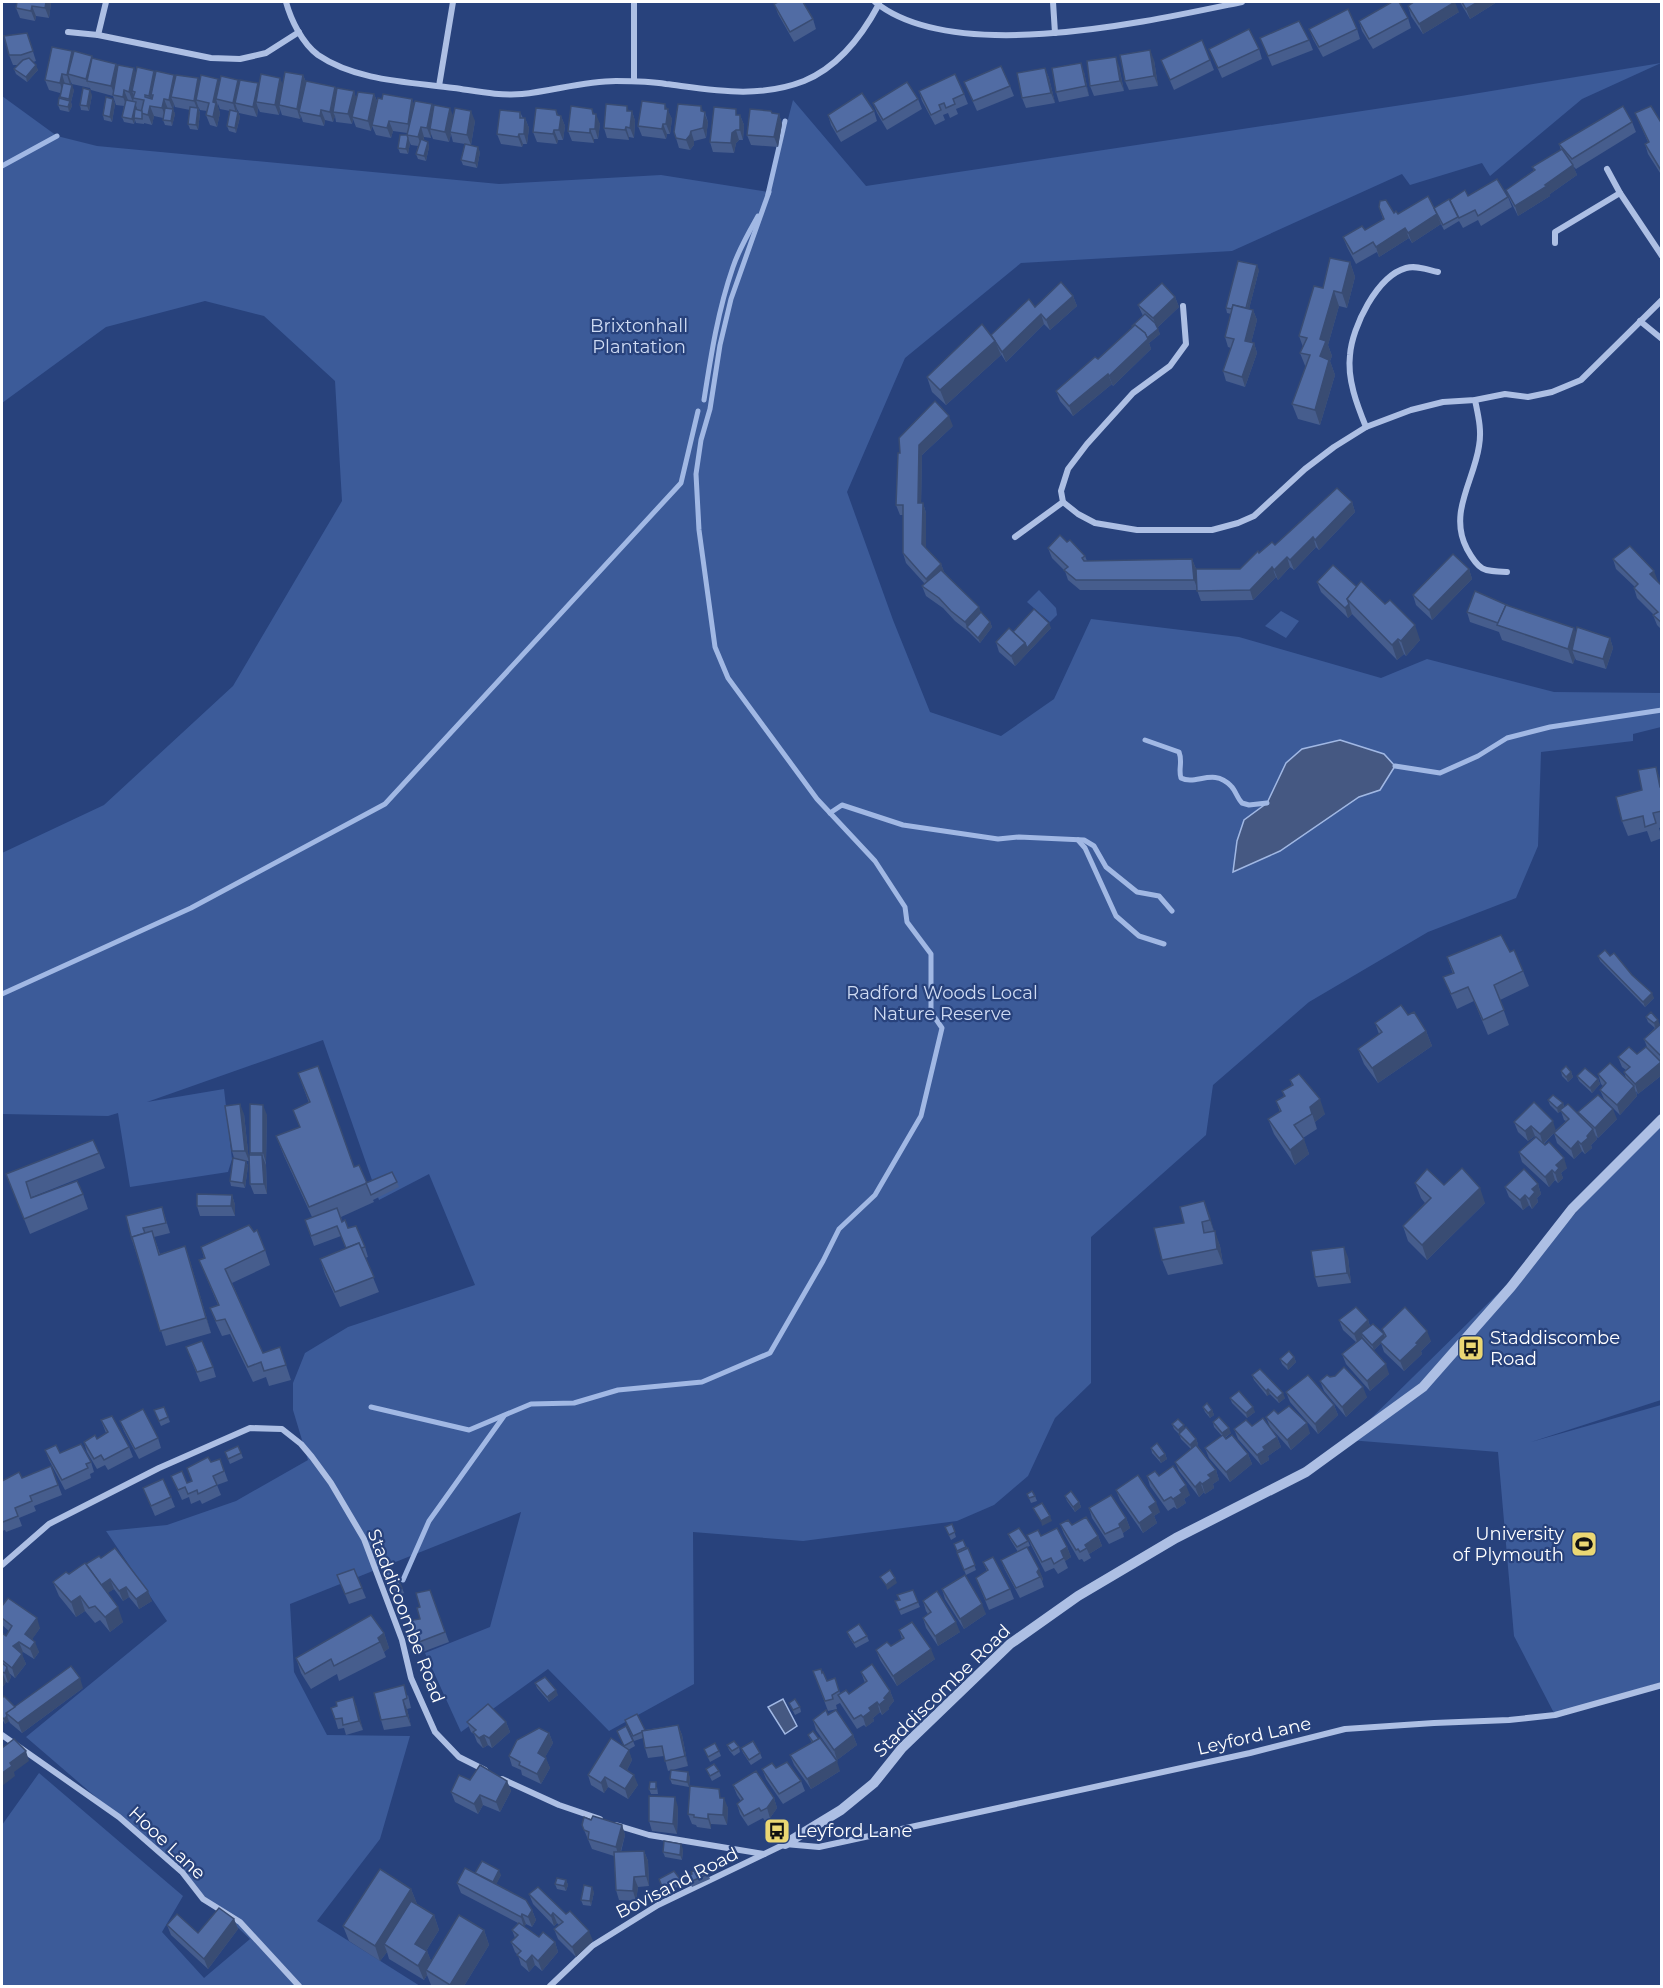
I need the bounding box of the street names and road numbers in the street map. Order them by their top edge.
street label: Staddicoombe Road [363,1526,449,1706]
street label: Staddiscombe Road [869,1620,1015,1762]
street label: Leyford Lane [1195,1712,1313,1760]
street label: Hooe Lane [124,1802,210,1884]
street label: Bovisand Road [612,1843,742,1923]

